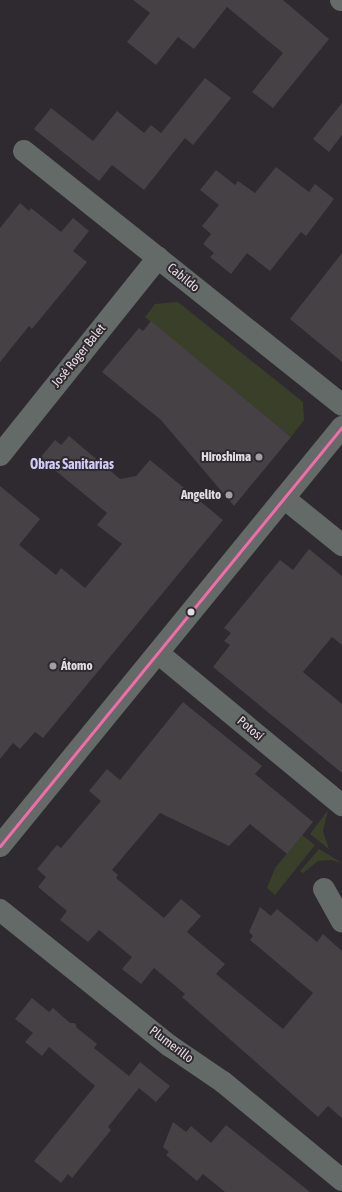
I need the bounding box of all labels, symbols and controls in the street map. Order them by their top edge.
street label: Cabildo [164,260,202,296]
street label: José Roger Balet [49,321,109,391]
place label: Hiroshima [201,449,251,465]
marker: Hiroshima [254,452,264,462]
district label: Obras Sanitarias [30,456,114,472]
place label: Angelito [181,487,221,503]
marker: Angelito [224,490,234,500]
unlabelled marker [186,607,196,617]
place label: Átomo [61,658,93,674]
marker: Átomo [48,661,58,671]
street label: Potosí [234,713,266,745]
street label: Plumerillo [146,1023,196,1067]

